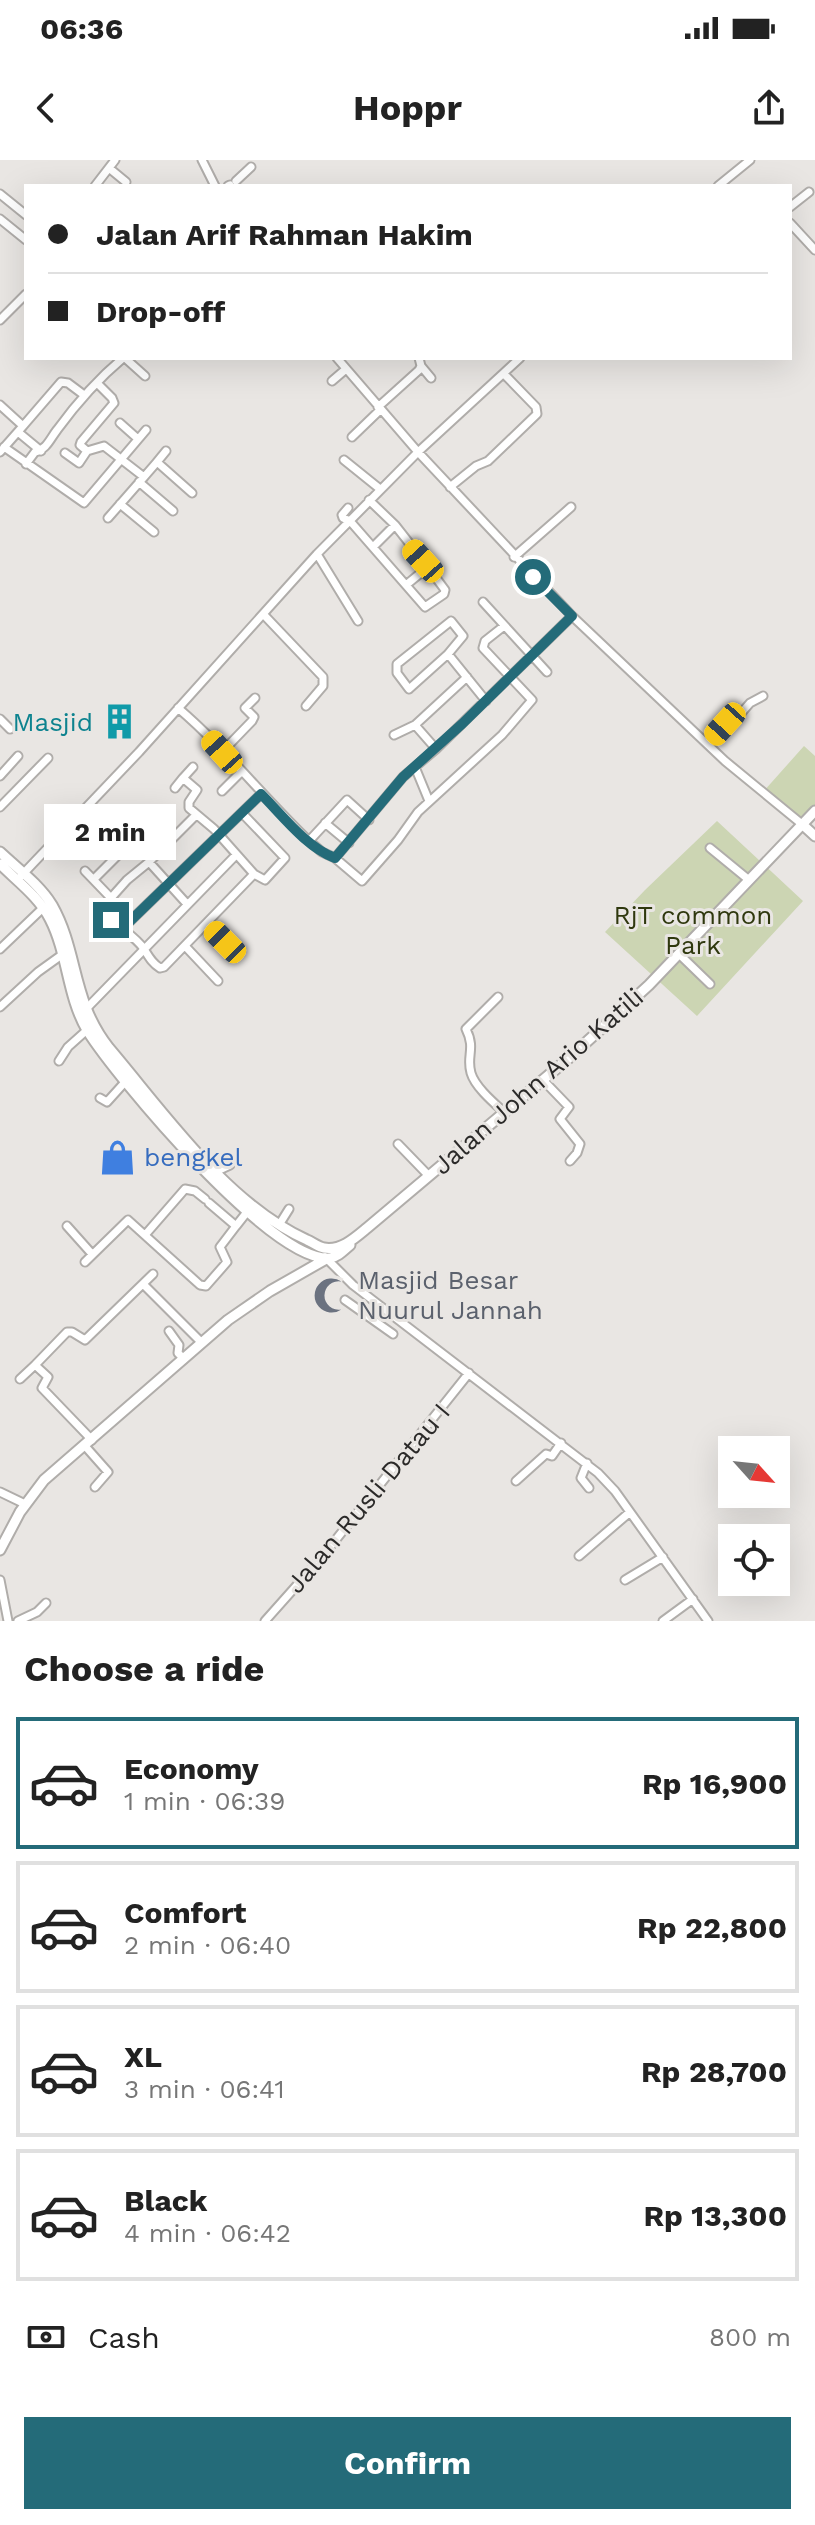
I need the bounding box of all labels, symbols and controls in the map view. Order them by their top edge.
text: 06:36 [40,11,123,46]
icon: back [24,86,68,130]
icon: share [747,86,791,130]
text: Hoppr [353,87,462,129]
text: Jalan Arif Rahman Hakim [96,217,473,252]
text: Drop-off [96,294,225,329]
car [398,535,448,587]
route start [515,559,551,595]
car [700,698,750,750]
building icon: Masjid [100,703,138,741]
place label: Masjid [12,707,93,737]
car [197,726,247,778]
callout: 2 min [45,804,177,860]
text: 2 min [74,817,146,847]
park label: RjT common Park [614,900,772,960]
route end [93,902,129,938]
car [200,917,250,967]
street label: Jalan John Ario Katili [427,981,649,1181]
shop icon: bengkel [99,1138,137,1176]
place label: bengkel [144,1142,243,1172]
place label: Masjid Besar Nuurul Jannah [358,1265,543,1325]
mosque icon: Masjid Besar Nuurul Jannah [313,1276,351,1314]
street label: Jalan Rusli Datau I [280,1397,456,1599]
north arrow [718,1436,790,1508]
map controls [718,1436,790,1596]
button: locate [718,1524,790,1596]
text: Choose a ride [24,1648,264,1690]
icon: car [28,1747,100,1819]
text: Economy [124,1751,259,1786]
text: Rp 16,900 [642,1766,787,1801]
text: 1 min · 06:39 [124,1786,285,1816]
icon: car [28,1891,100,1963]
text: Comfort [124,1895,246,1930]
text: Rp 22,800 [637,1910,787,1945]
text: 2 min · 06:40 [124,1930,291,1960]
icon: car [28,2035,100,2107]
text: XL [124,2039,162,2074]
text: Rp 28,700 [641,2054,787,2089]
text: 3 min · 06:41 [124,2074,285,2104]
icon: car [28,2179,100,2251]
text: Black [124,2183,208,2218]
text: Rp 13,300 [643,2198,787,2233]
text: 4 min · 06:42 [124,2218,291,2248]
icon: cash [24,2315,68,2359]
text: Cash [88,2320,160,2355]
text: 800 m [709,2322,791,2352]
button: Confirm [24,2417,791,2509]

